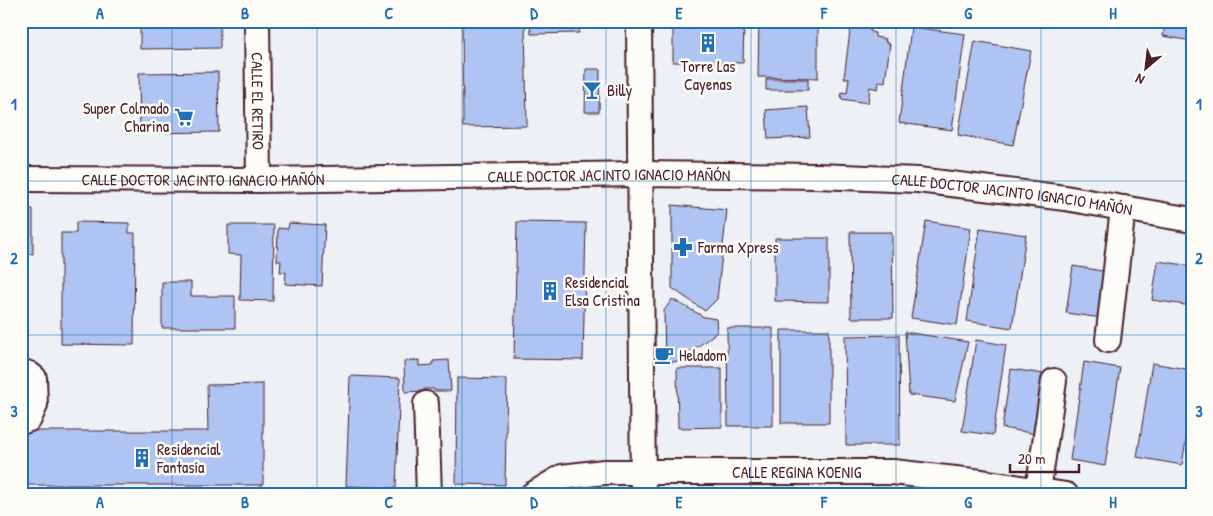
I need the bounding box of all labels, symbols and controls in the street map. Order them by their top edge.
text: A [96,2,104,24]
text: B [241,2,249,24]
text: C [385,2,394,24]
text: D [530,2,538,24]
text: E [675,2,683,24]
text: F [820,2,828,24]
text: G [964,2,972,24]
text: H [1109,2,1117,24]
building icon: Torre Las Cayenas [697,32,719,54]
north arrow [1120,42,1170,92]
street label: CALLE EL RETIRO [246,52,270,150]
place label: Torre Las Cayenas [681,55,735,95]
text: N [1131,70,1147,90]
bar icon: Billy [581,79,603,101]
place label: Billy [607,79,633,101]
text: 1 [11,93,17,115]
text: 1 [1196,93,1202,115]
place label: Super Colmado Charina [83,97,170,137]
supermarket icon: Super Colmado Charina [173,106,195,128]
street label: CALLE DOCTOR JACINTO IGNACIO MAÑÓN [487,163,731,187]
street label: CALLE DOCTOR JACINTO IGNACIO MAÑÓN [81,168,325,191]
street label: CALLE DOCTOR JACINTO IGNACIO MAÑÓN [891,168,1134,220]
pharmacy icon: Farma Xpress [672,236,694,258]
place label: Farma Xpress [697,236,779,258]
text: 2 [10,247,18,269]
text: 2 [1195,247,1203,269]
place label: Residencial Elsa Cristina [565,271,640,311]
building icon: Residencial Elsa Cristina [539,280,561,302]
cafe icon: Heladom [653,344,675,366]
place label: Heladom [679,344,727,366]
text: 3 [10,400,18,422]
text: 3 [1195,400,1203,422]
place label: Residencial Fantasía [156,438,221,478]
scale bar [1010,441,1079,473]
building icon: Residencial Fantasía [131,447,153,469]
text: 20 m [1018,448,1045,469]
street label: CALLE REGINA KOENIG [732,461,862,483]
text: A [96,491,104,513]
text: B [241,491,249,513]
text: C [385,491,394,513]
text: D [530,491,538,513]
text: E [675,491,683,513]
text: F [820,491,828,513]
text: G [964,491,972,513]
text: H [1109,491,1117,513]

